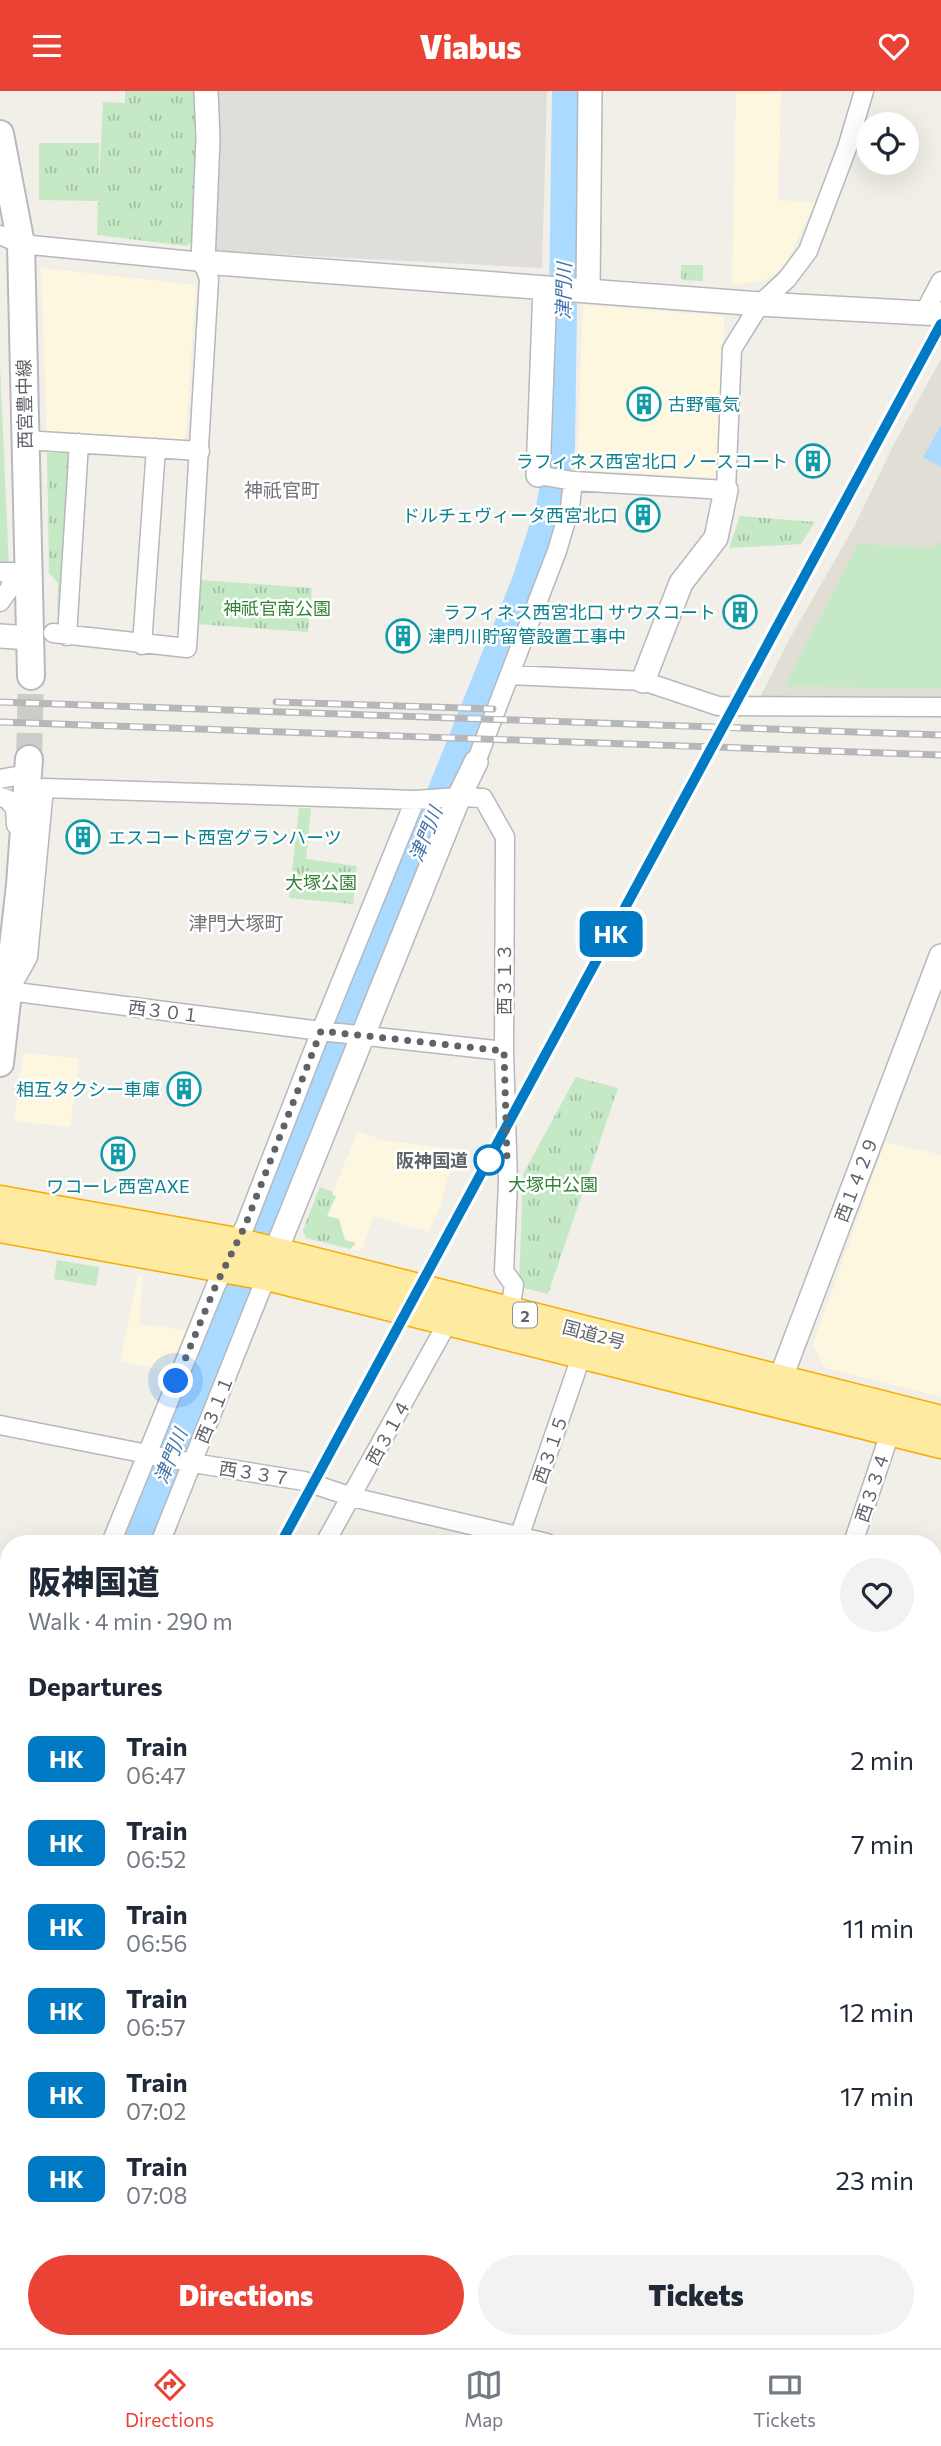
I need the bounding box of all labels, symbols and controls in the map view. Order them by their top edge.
text: Viabus [420,26,521,66]
icon: menu [28,27,66,65]
icon: heart [875,27,913,65]
map controls [856,112,919,175]
button: locate [856,112,919,175]
water label: 津門川 [551,260,575,320]
street label: 西宮豊中線 [12,359,36,449]
building icon: 古野電気 [625,385,663,423]
place label: 古野電気 [668,393,740,415]
building icon: ラフィネス西宮北口 ノースコート [794,442,832,480]
place label: ラフィネス西宮北口 ノースコート [516,450,788,472]
district label: 神祇官町 [244,478,320,501]
building icon: ドルチェヴィータ西宮北口 [624,496,662,534]
place label: ドルチェヴィータ西宮北口 [402,504,618,526]
building icon: ラフィネス西宮北口 サウスコート [721,593,759,631]
park label: 神祇官南公園 [223,597,331,619]
place label: ラフィネス西宮北口 サウスコート [443,601,716,623]
building icon: 津門川貯留管設置工事中 [384,617,422,655]
place label: 津門川貯留管設置工事中 [428,625,626,647]
water label: 津門川 [404,801,447,865]
building icon: エスコート西宮グランハーツ [64,818,102,856]
place label: エスコート西宮グランハーツ [108,826,342,848]
park label: 大塚公園 [285,871,357,893]
district label: 津門大塚町 [188,911,284,934]
line badge: HK [580,911,642,957]
text: HK [594,919,628,948]
street label: 西３１３ [493,943,515,1015]
street label: 西３０１ [127,996,201,1026]
building icon: 相互タクシー車庫 [165,1070,203,1108]
place label: 相互タクシー車庫 [16,1078,160,1100]
street label: 西１４２９ [830,1133,882,1225]
building icon: ワコーレ西宮AXE [99,1135,137,1173]
marker: 阪神国道 [474,1145,504,1175]
place label: 阪神国道 [396,1149,468,1171]
park label: 大塚中公園 [508,1173,598,1195]
place label: ワコーレ西宮AXE [46,1175,190,1197]
road number: 2 [513,1303,537,1327]
street label: 国道2号 [560,1315,628,1353]
your location [158,1363,193,1398]
street label: 西３１１ [190,1372,238,1446]
street label: 西３１４ [361,1395,415,1469]
street label: 西３１５ [528,1411,572,1487]
water label: 津門川 [149,1423,192,1487]
street label: 西３３４ [850,1449,894,1525]
street label: 西３３７ [218,1457,292,1489]
button: heart [840,1558,914,1632]
text: 阪神国道 [28,1560,160,1601]
text: Walk · 4 min · 290 m [28,1607,233,1635]
text: Departures [28,1670,163,1701]
text: Train [126,1730,188,1761]
text: HK [49,1744,84,1773]
text: 2 min [850,1744,914,1775]
text: 06:47 [126,1761,186,1789]
text: Train [126,1814,188,1845]
text: HK [49,1828,84,1857]
text: 7 min [851,1828,914,1859]
text: 06:52 [126,1845,186,1873]
text: Train [126,1898,188,1929]
text: HK [49,1912,84,1941]
text: 11 min [843,1912,914,1943]
text: 06:56 [126,1929,188,1957]
text: Train [126,1982,188,2013]
text: HK [49,1996,84,2025]
text: 12 min [839,1996,914,2027]
text: 06:57 [126,2013,186,2041]
text: Train [126,2066,188,2097]
text: HK [49,2080,84,2109]
text: 17 min [840,2080,914,2111]
text: 07:02 [126,2097,186,2125]
text: Train [126,2150,188,2181]
text: HK [49,2164,84,2193]
text: 23 min [836,2164,914,2195]
text: 07:08 [126,2181,187,2209]
button: Directions [28,2255,464,2335]
button: Tickets [478,2255,914,2335]
tab: Directions [125,2366,214,2431]
tab: Map [464,2366,503,2431]
tab: Tickets [753,2366,816,2431]

